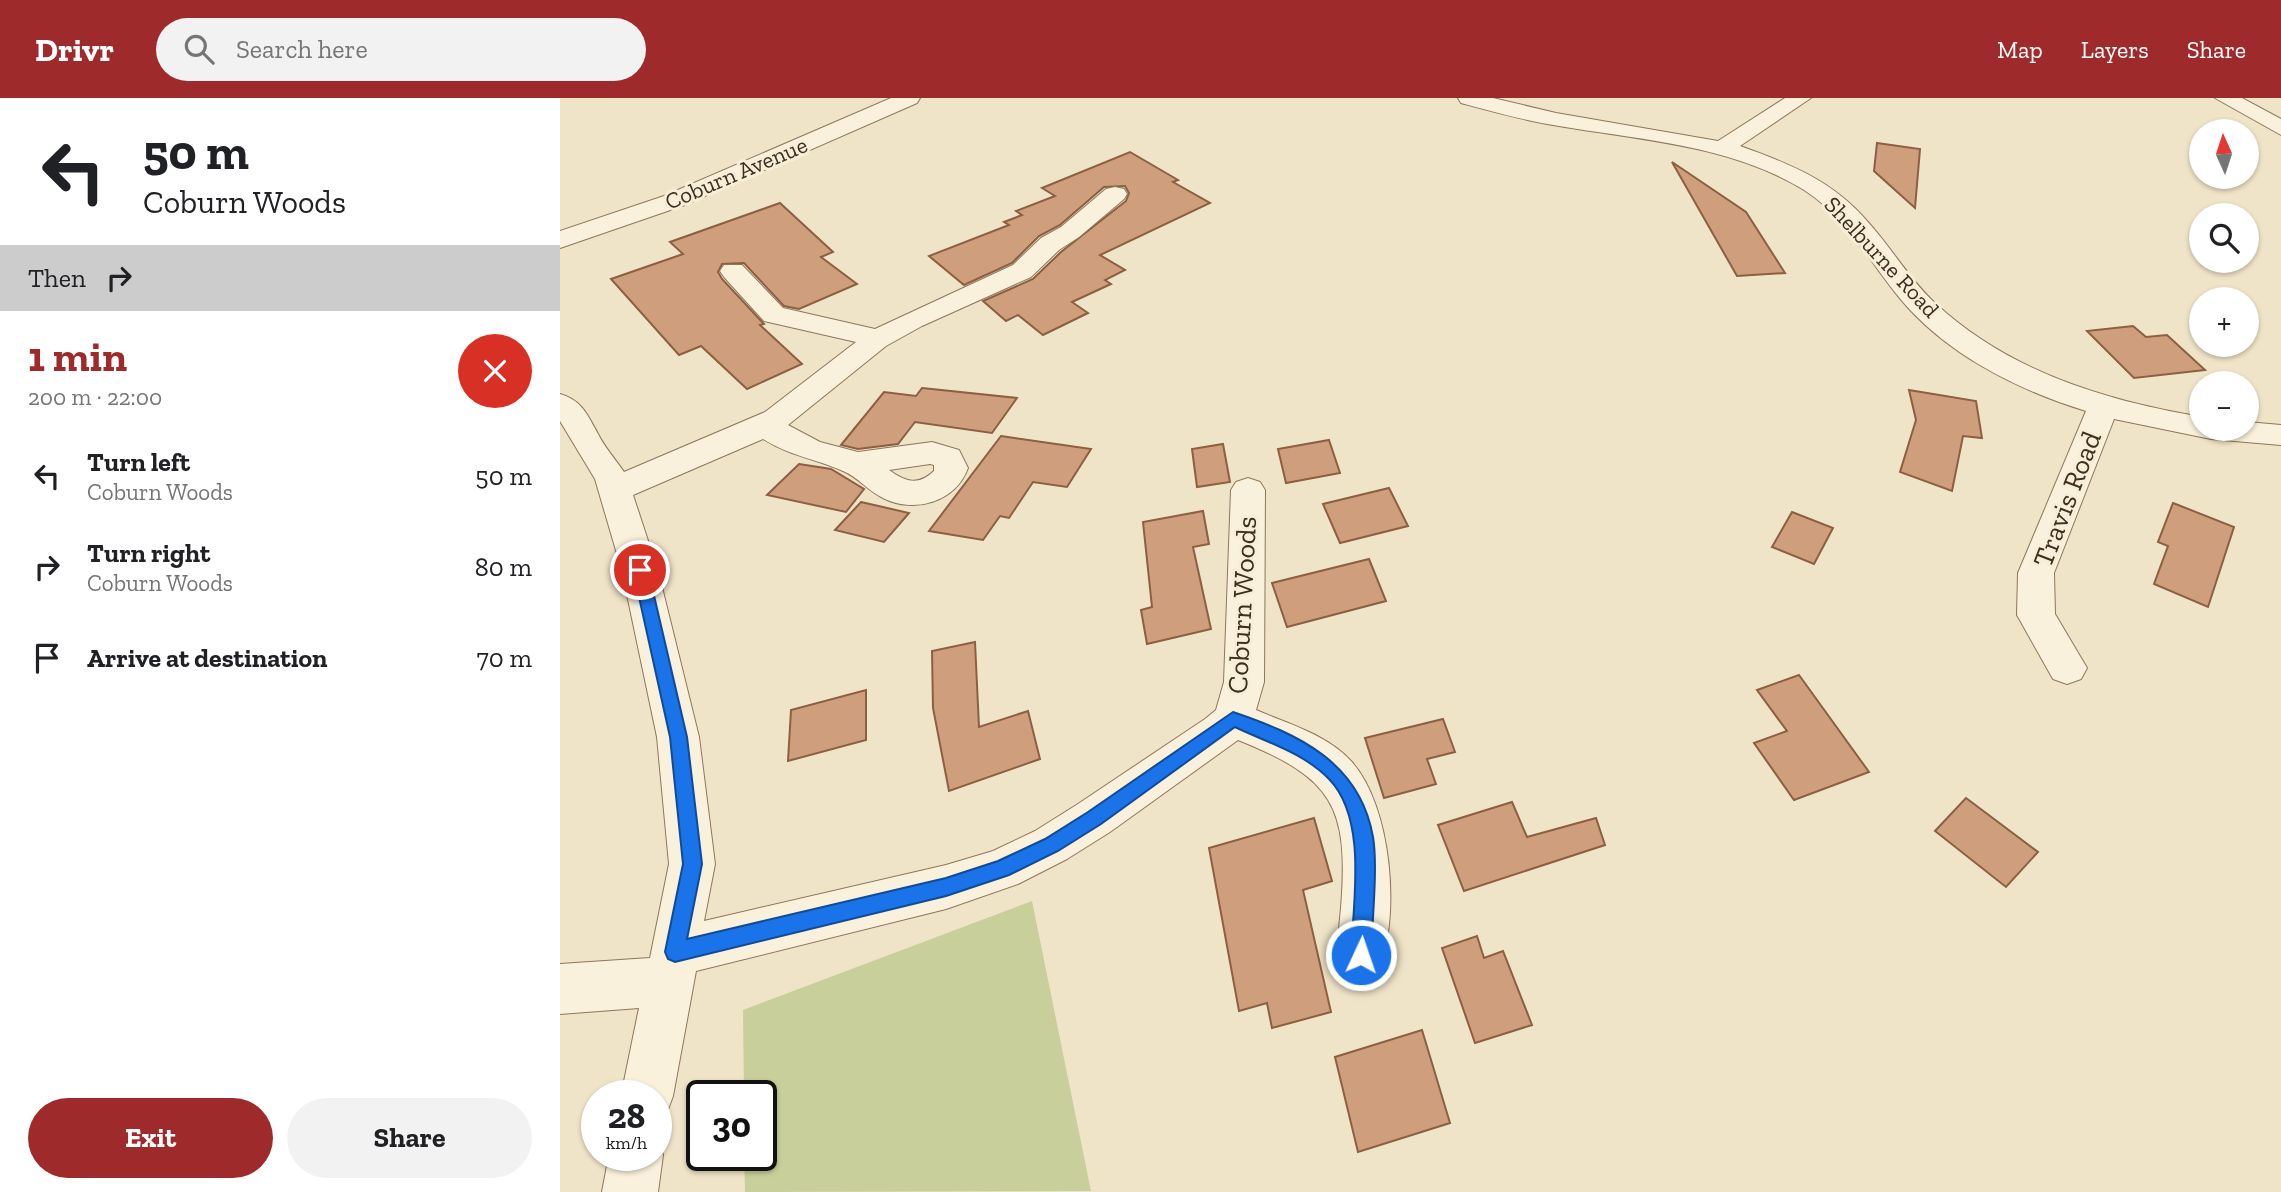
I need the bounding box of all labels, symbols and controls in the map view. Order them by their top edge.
search box [156,18,646,81]
text: Drivr [35,30,114,69]
icon: search [180,30,218,68]
text: Search here [236,33,368,65]
text: Map [1997,35,2043,64]
text: Layers [2081,35,2149,64]
text: Share [2187,35,2246,64]
north arrow [2189,119,2259,189]
map controls [2189,119,2259,441]
text: 50 m [143,123,249,182]
icon: left [28,126,119,217]
street label: Coburn Avenue [661,130,811,216]
text: Coburn Woods [143,183,346,221]
street label: Shelburne Road [1819,191,1946,324]
button: search [2189,203,2259,273]
icon: right [100,259,138,297]
text: Then [28,262,86,294]
button: + [2189,287,2259,357]
text: 1 min [28,331,127,382]
button: close [458,334,532,408]
button: − [2189,371,2259,441]
text: 200 m · 22:00 [28,383,162,411]
street label: Travis Road [2026,427,2108,571]
text: Turn left [87,446,190,478]
icon: left [28,457,66,495]
text: 50 m [475,460,532,492]
text: Coburn Woods [87,478,233,506]
street label: Coburn Woods [1221,515,1263,695]
text: Turn right [87,537,210,569]
pin [610,540,670,600]
icon: right [28,548,66,586]
text: 80 m [475,551,532,583]
icon: arrive [621,551,659,589]
text: Coburn Woods [87,569,233,597]
icon: arrive [28,639,66,677]
text: Arrive at destination [87,642,327,674]
text: 70 m [476,642,532,674]
position arrow [1324,918,1398,992]
speed limit sign: 30 [686,1080,777,1171]
text: 28 [608,1095,645,1137]
button: Exit [28,1098,273,1178]
button: Share [287,1098,532,1178]
text: km/h [606,1132,647,1154]

